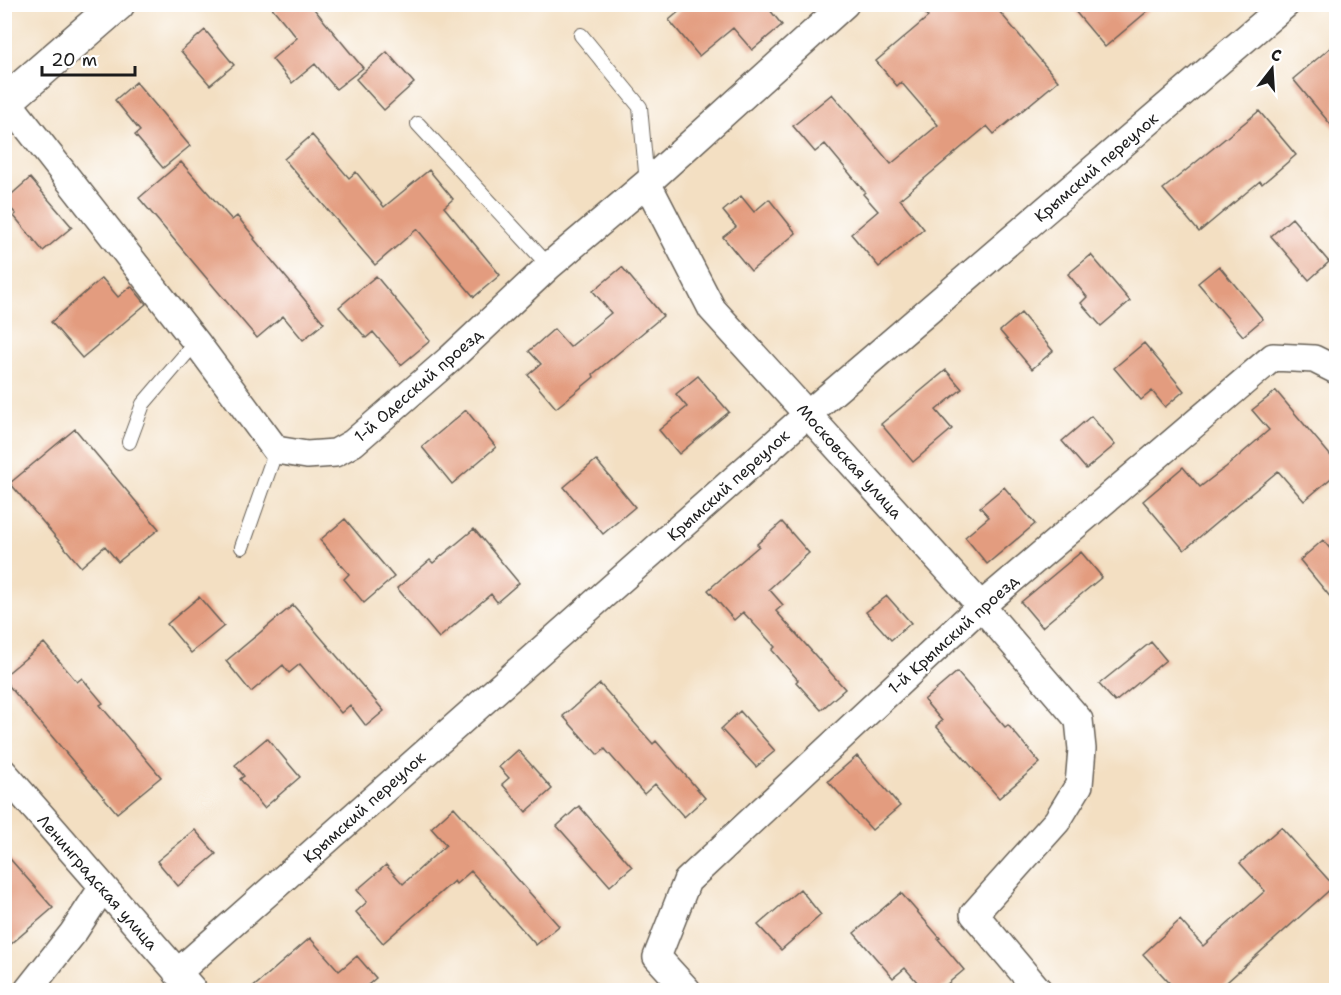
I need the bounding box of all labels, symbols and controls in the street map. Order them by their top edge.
scale bar [42,39,135,77]
north arrow [1242,39,1302,99]
text: С [1268,44,1284,67]
text: 20 m [51,48,97,72]
street label: Крымский переулок [1030,108,1163,227]
street label: 1-й Одесский проезд [350,324,487,447]
street label: Московская улица [792,399,907,523]
street label: Крымский переулок [663,425,794,546]
street label: 1-й Крымский проезд [884,570,1023,699]
street label: Крымский переулок [299,747,430,868]
street label: Ленинградская улица [33,810,162,955]

